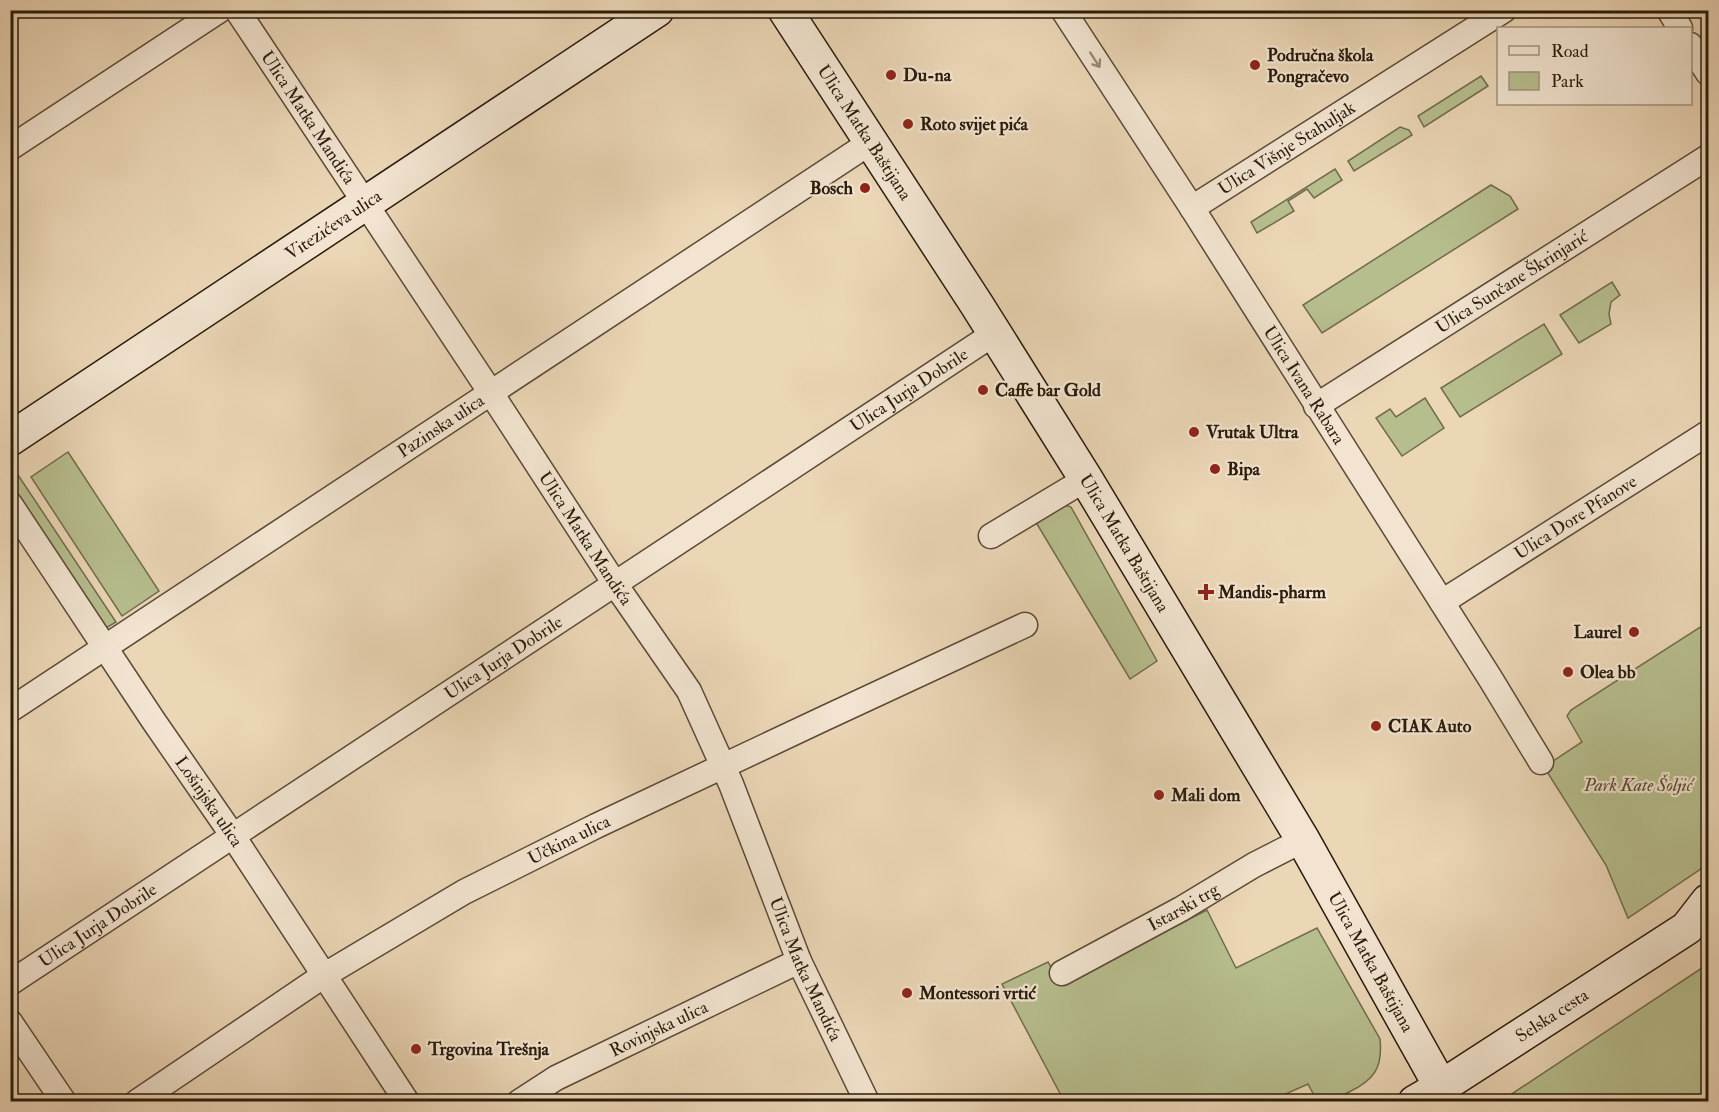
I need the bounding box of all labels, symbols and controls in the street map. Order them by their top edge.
legend [1497,27,1692,105]
text: Road [1551,40,1589,63]
place label: Područna škola Pongračevo [1267,44,1374,88]
street label: Ulica Matka Mandića [255,47,361,189]
one-way arrow [1089,51,1102,68]
marker: Područna škola Pongračevo [1248,58,1262,72]
street label: Ulica Matka Baštijana [812,60,917,205]
place label: Du-na [903,64,952,87]
marker: Du-na [884,68,898,82]
text: Park [1551,70,1584,93]
street label: Ulica Višnje Stahuljak [1214,96,1360,200]
place label: Roto svijet pića [920,113,1029,136]
marker: Roto svijet pića [901,117,915,131]
place label: Bosch [810,177,854,200]
marker: Bosch [858,181,872,195]
street label: Vitezićeva ulica [281,184,387,265]
street label: Ulica Sunčane Škrinjarić [1432,225,1593,339]
street label: Ulica Ivana Rabara [1258,322,1350,450]
street label: Ulica Jurja Dobrile [846,343,973,438]
place label: Caffe bar Gold [995,379,1101,402]
marker: Caffe bar Gold [976,383,990,397]
street label: Pazinska ulica [393,389,489,463]
place label: Vrutak Ultra [1205,421,1299,444]
marker: Vrutak Ultra [1187,425,1201,439]
place label: Bipa [1227,458,1261,481]
marker: Bipa [1208,462,1222,476]
street label: Ulica Matka Mandića [533,467,638,611]
street label: Ulica Matka Baštijana [1074,470,1175,617]
street label: Ulica Dore Pfanove [1510,470,1642,565]
place label: Mandis-pharm [1217,581,1327,604]
marker: Mandis-pharm [1199,585,1213,599]
street label: Ulica Jurja Dobrile [440,610,567,705]
place label: Laurel [1573,621,1622,644]
marker: Laurel [1627,625,1641,639]
place label: Olea bb [1580,661,1636,684]
marker: Olea bb [1561,665,1575,679]
place label: CIAK Auto [1388,715,1472,738]
marker: CIAK Auto [1369,719,1383,733]
street label: Lošinjska ulica [169,752,248,852]
park label: Park Kate Šoljić [1583,774,1696,797]
place label: Mali dom [1170,784,1241,807]
marker: Mali dom [1152,788,1166,802]
street label: Učkina ulica [524,810,615,870]
street label: Istarski trg [1144,877,1224,937]
street label: Ulica Jurja Dobrile [34,878,162,973]
street label: Ulica Matka Baštijana [1322,888,1419,1037]
street label: Ulica Matka Mandića [764,894,847,1046]
place label: Montessori vrtić [918,982,1037,1005]
street label: Selska cesta [1511,983,1593,1048]
marker: Montessori vrtić [900,986,914,1000]
street label: Rovinjska ulica [606,995,712,1062]
place label: Trgovina Trešnja [427,1038,550,1061]
marker: Trgovina Trešnja [409,1042,423,1056]

